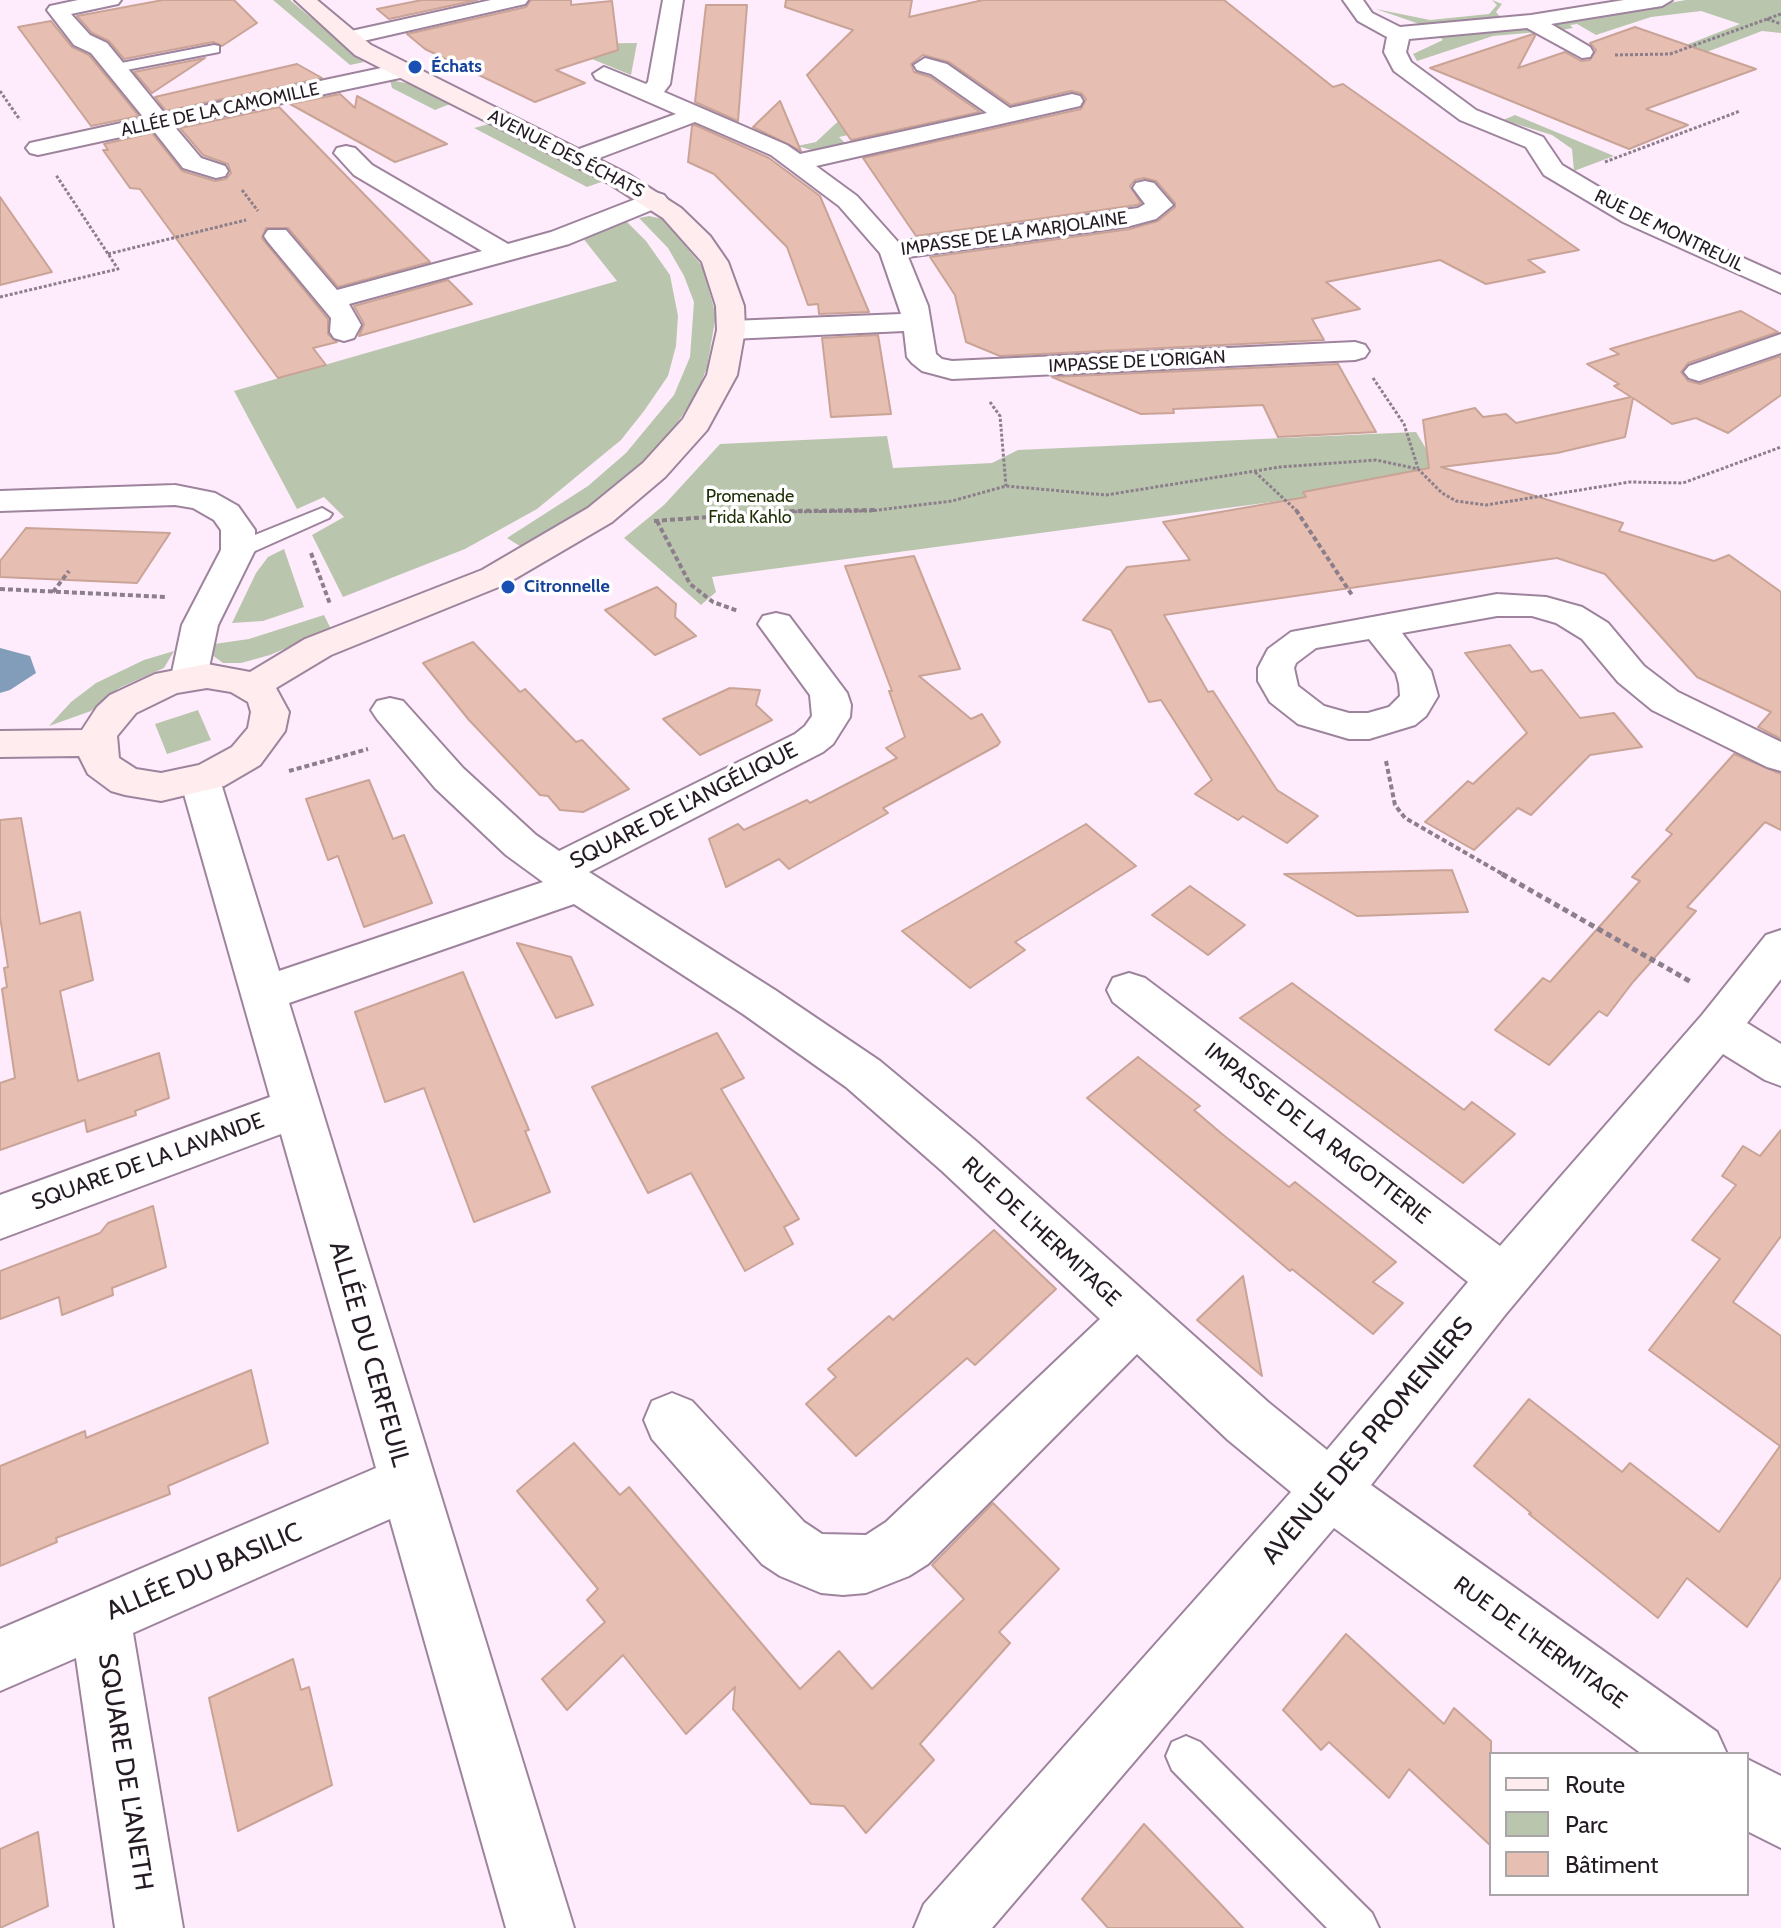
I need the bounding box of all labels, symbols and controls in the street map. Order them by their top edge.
place label: Échats [431,56,482,78]
marker: Échats [406,58,424,76]
street label: ALLÉE DE LA CAMOMILLE [119,78,321,142]
street label: AVENUE DES ÉCHATS [484,105,648,203]
street label: RUE DE MONTREUIL [1591,186,1747,276]
street label: IMPASSE DE LA MARJOLAINE [899,207,1129,261]
street label: IMPASSE DE L'ORIGAN [1048,347,1226,377]
park label: Promenade Frida Kahlo [706,486,794,528]
place label: Citronnelle [524,576,610,598]
marker: Citronnelle [499,578,517,596]
street label: SQUARE DE L'ANGÉLIQUE [566,737,802,875]
street label: IMPASSE DE LA RAGOTTERIE [1199,1038,1435,1230]
street label: SQUARE DE LA LAVANDE [28,1108,268,1216]
street label: RUE DE L'HERMITAGE [956,1152,1126,1312]
street label: ALLÉE DU CERFEUIL [322,1238,416,1470]
street label: AVENUE DES PROMENIERS [1256,1311,1480,1571]
street label: ALLÉE DU BASILIC [102,1517,306,1627]
street label: RUE DE L'HERMITAGE [1448,1571,1632,1715]
street label: SQUARE DE L'ANETH [91,1651,159,1893]
legend [1489,1752,1749,1896]
text: Route [1565,1770,1625,1799]
text: Parc [1565,1810,1608,1839]
text: Bâtiment [1565,1850,1658,1879]

